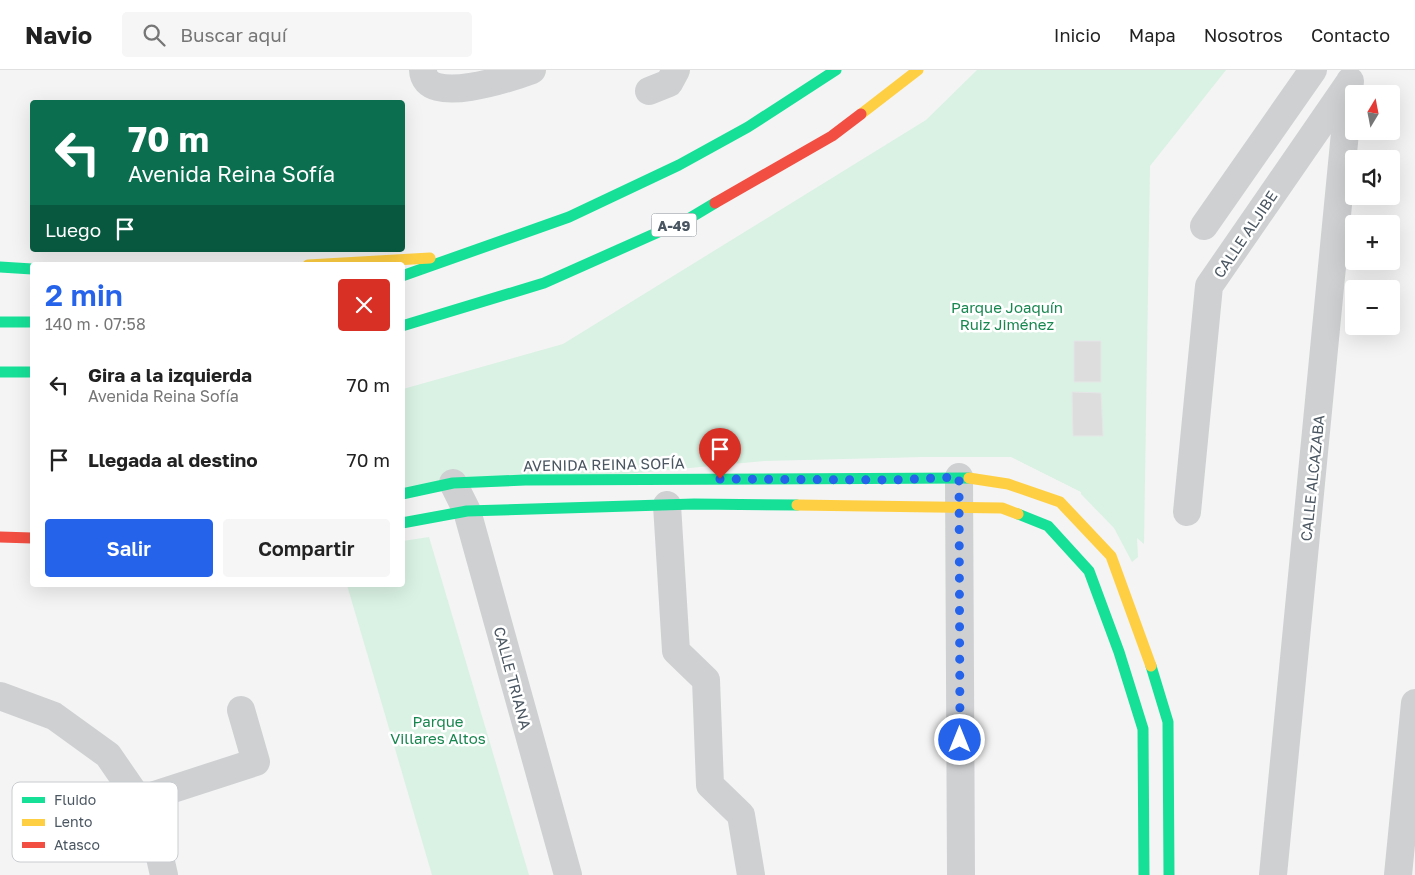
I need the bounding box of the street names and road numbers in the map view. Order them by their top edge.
street label: CALLE ALJIBE [1209,187,1281,281]
road number: A-49 [652,214,696,236]
street label: CALLE ALCAZABA [1296,414,1328,542]
street label: AVENIDA REINA SOFÍA [523,454,685,474]
street label: CALLE TRIANA [491,625,535,731]

